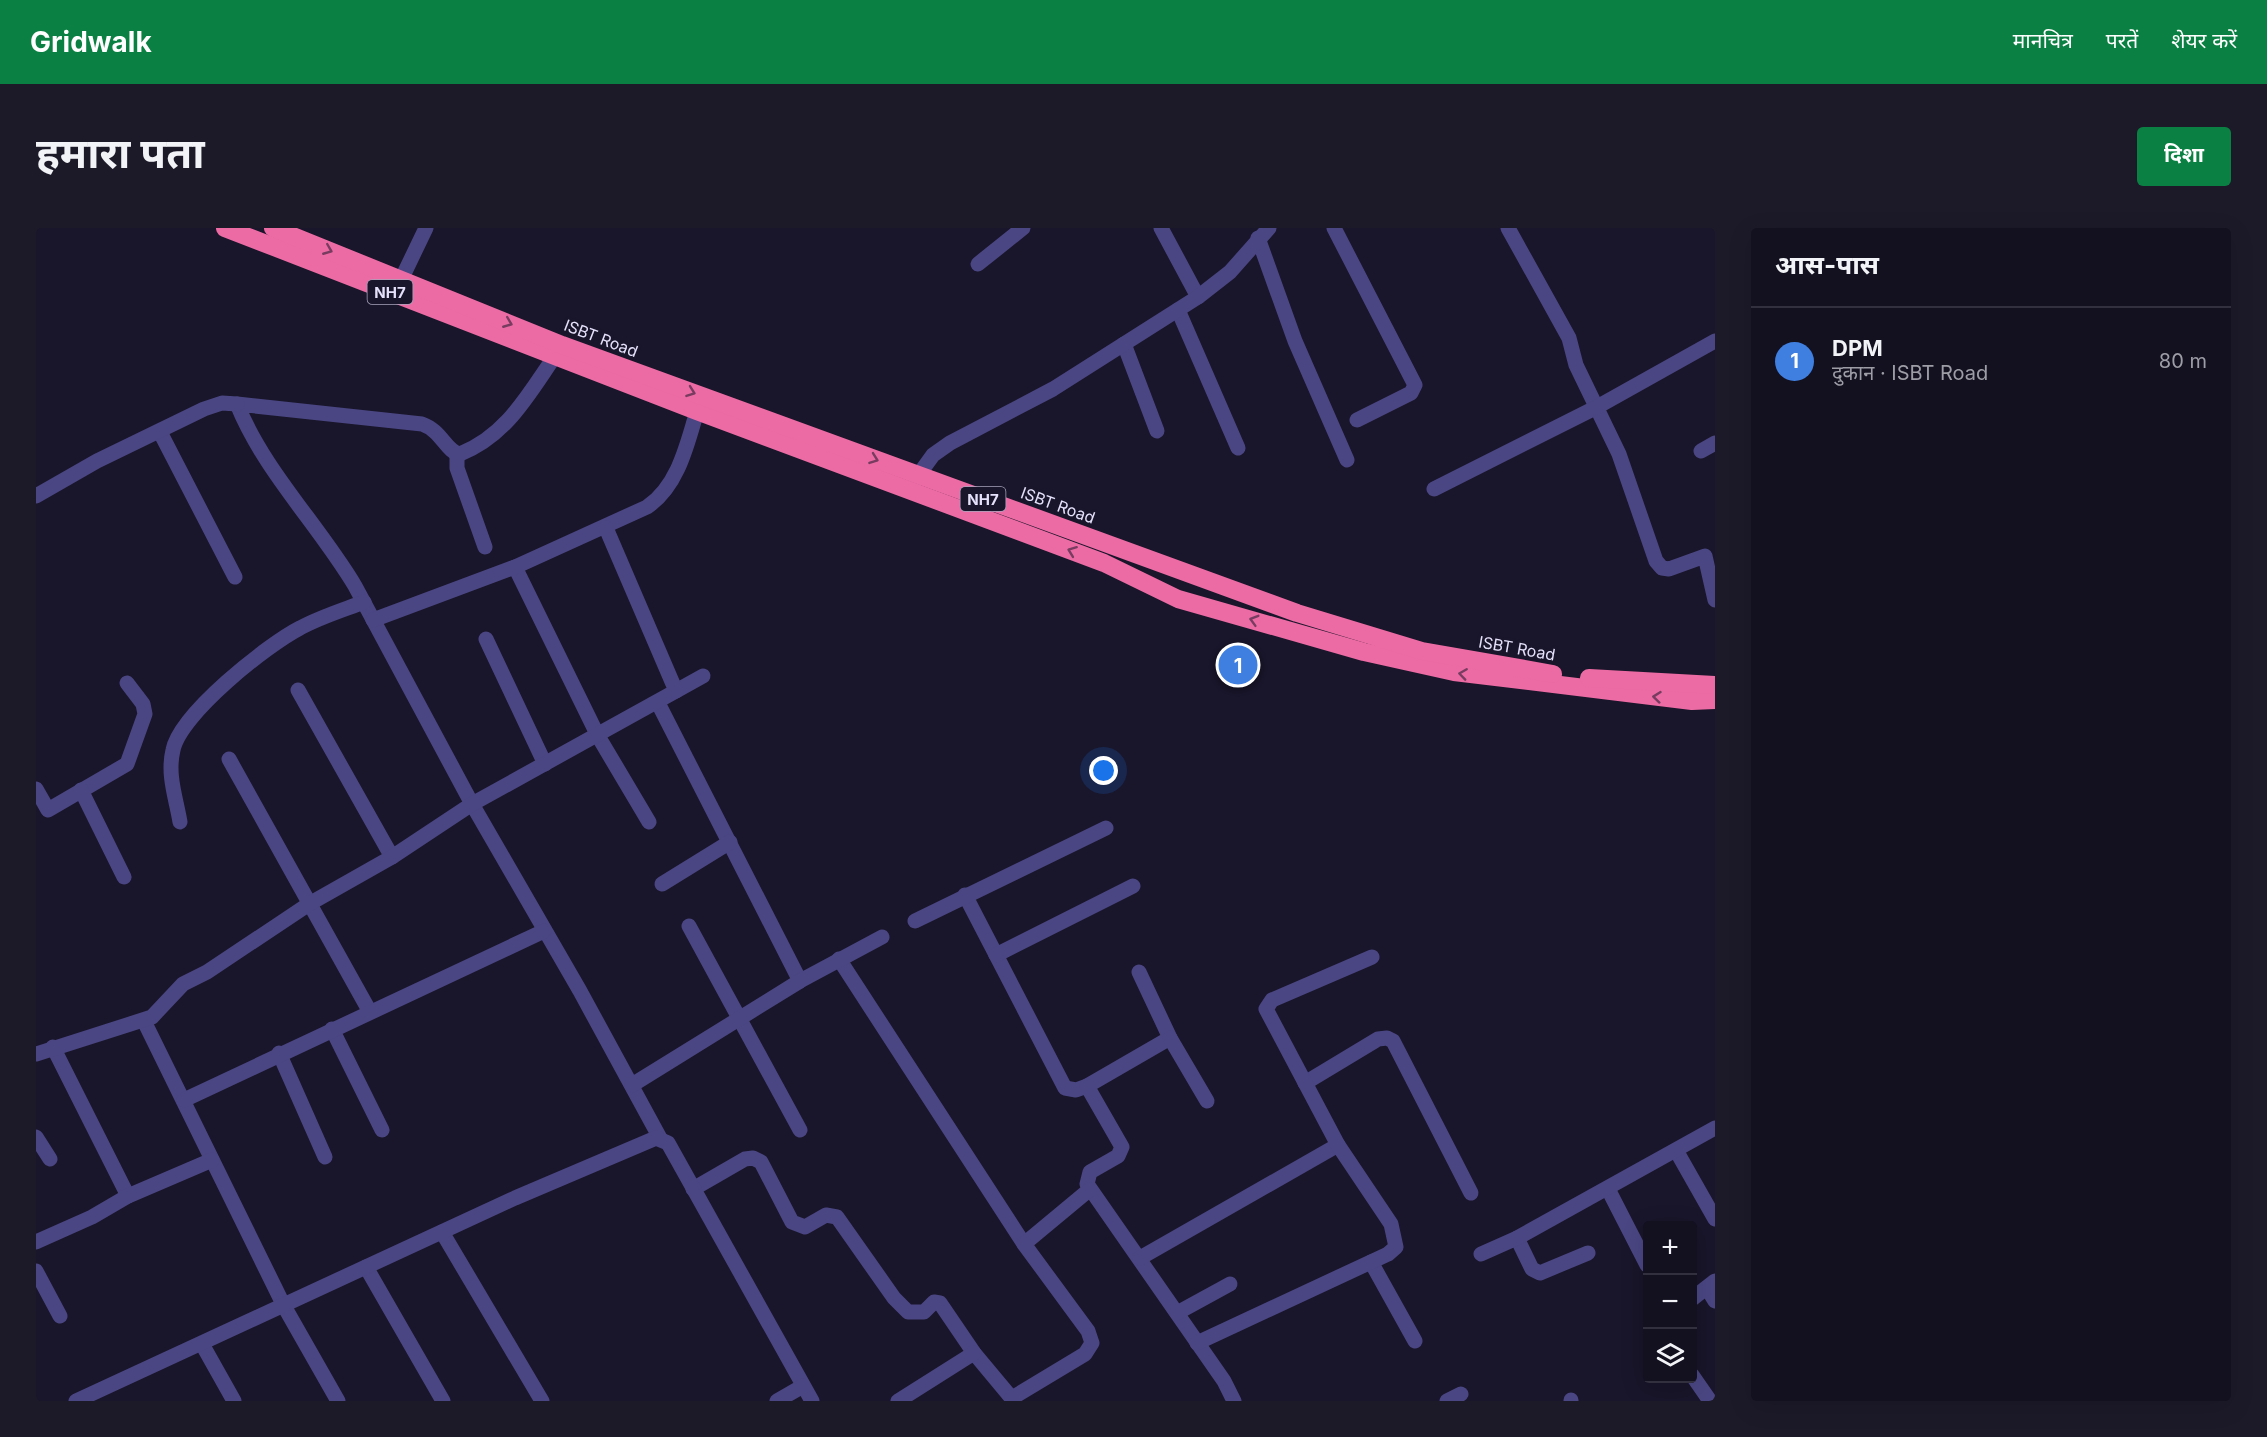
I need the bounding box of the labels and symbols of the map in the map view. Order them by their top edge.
one-way arrow [321,243,332,255]
road number: NH7 [368,280,412,304]
street label: ISBT Road [561,315,641,361]
one-way arrow [502,316,513,328]
one-way arrow [685,385,696,398]
one-way arrow [868,452,879,464]
street label: ISBT Road [1018,482,1098,528]
road number: NH7 [960,487,1006,511]
one-way arrow [1068,546,1079,558]
one-way arrow [1249,615,1259,628]
street label: ISBT Road [1477,631,1557,665]
pin: 1 [1218,642,1258,688]
one-way arrow [1459,668,1468,680]
one-way arrow [1652,691,1661,704]
your location [1089,756,1118,785]

